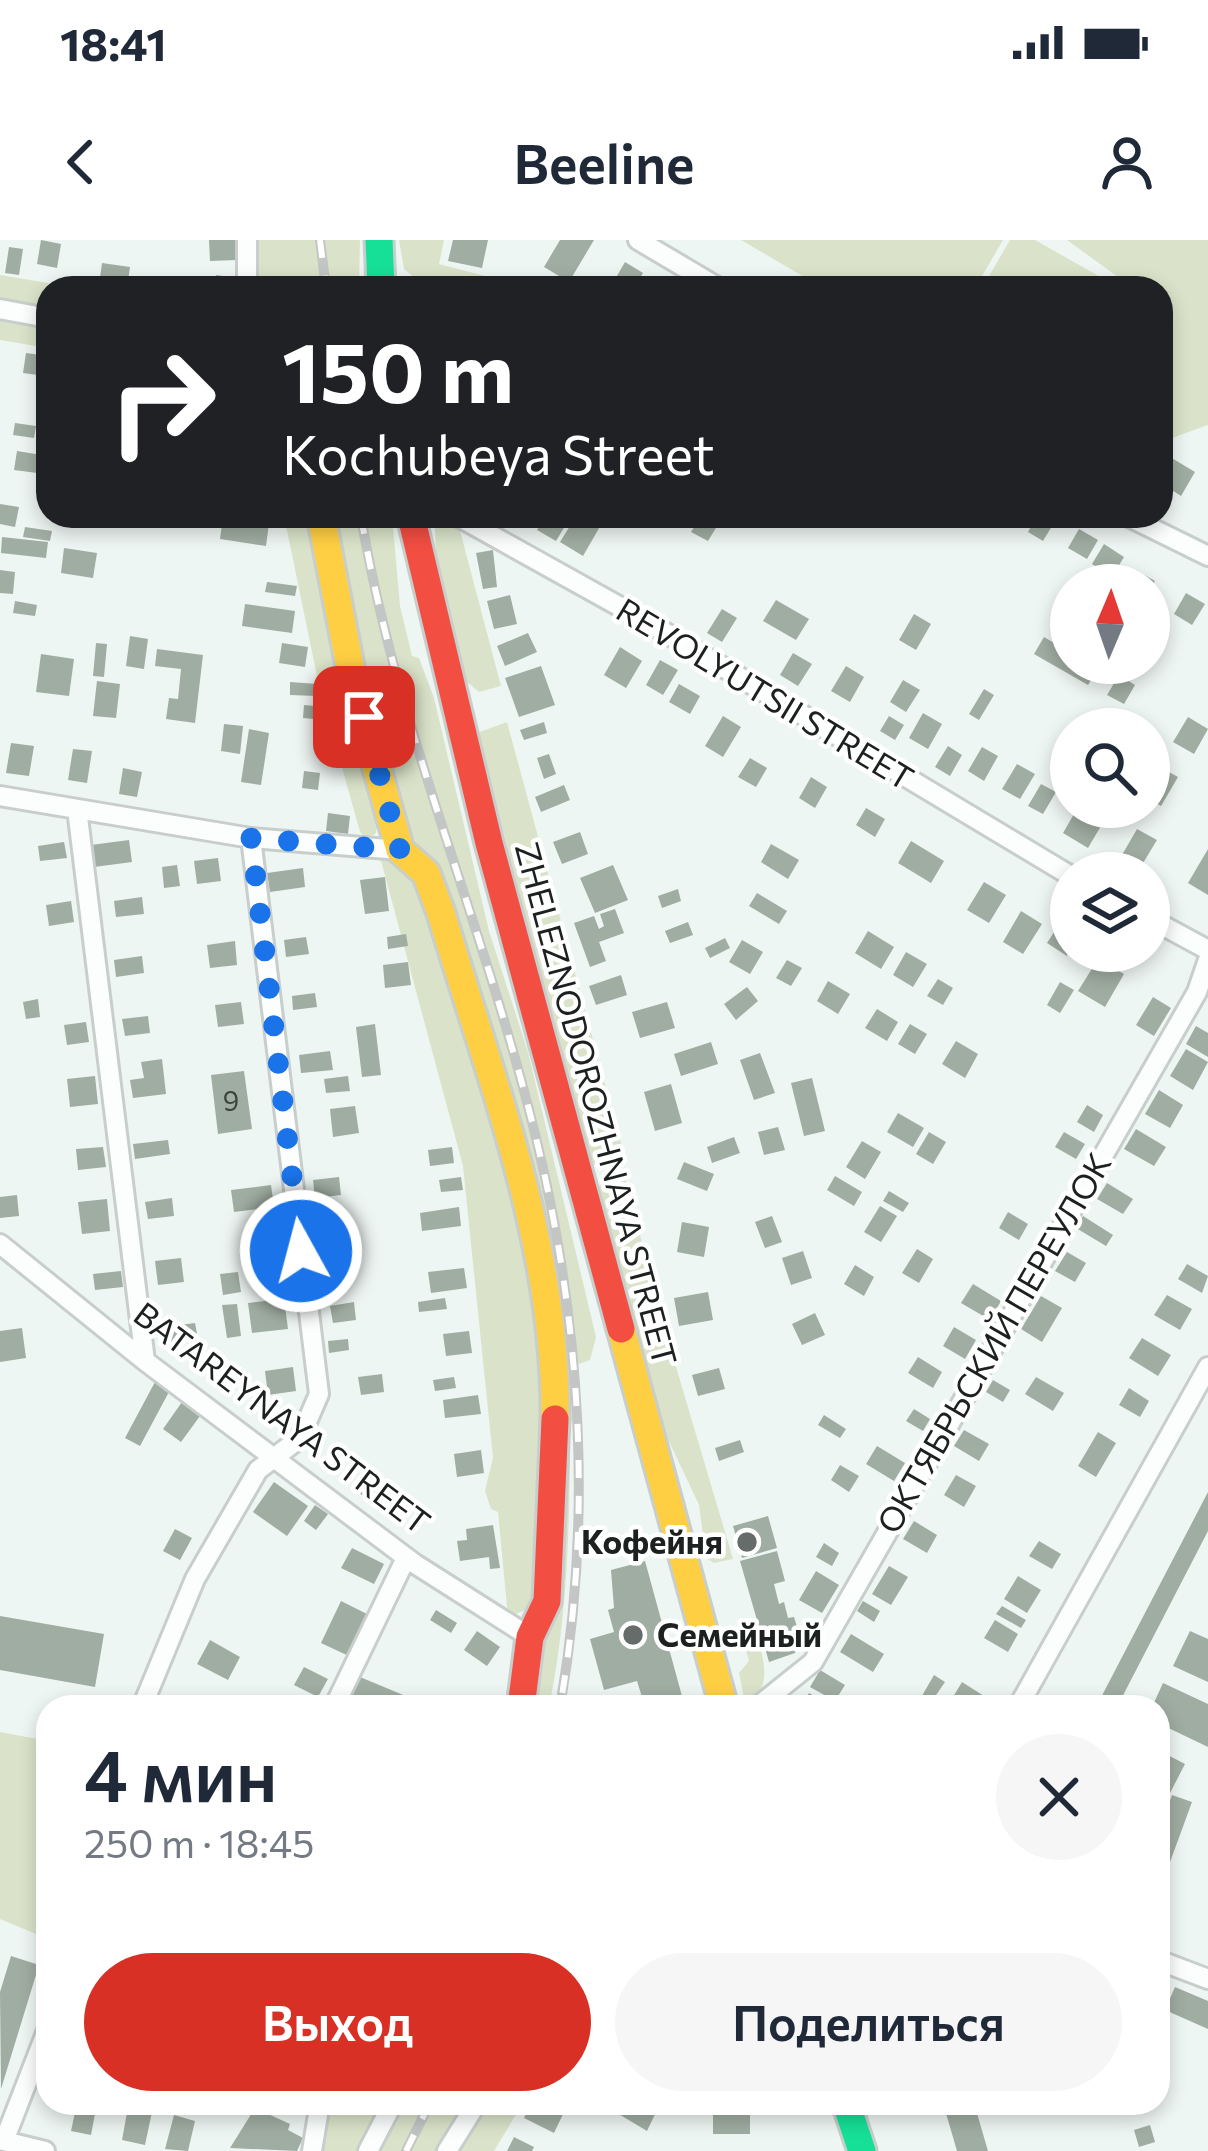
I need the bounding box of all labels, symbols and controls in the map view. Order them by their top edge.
text: 18:41 [60,15,167,70]
icon: back [48,129,114,195]
text: Beeline [513,129,695,195]
icon: person [1094,129,1160,195]
text: 150 m [282,318,514,420]
icon: right [84,324,240,480]
text: Kochubeya Street [282,420,715,486]
north arrow [1050,564,1170,684]
map controls [1050,564,1170,972]
street label: REVOLYUTSII STREET [610,588,922,798]
pin [313,666,415,768]
icon: arrive [331,684,397,750]
button: search [1050,708,1170,828]
street label: ZHELEZNODOROZHNAYA STREET [508,837,687,1370]
button: layers [1050,852,1170,972]
house number: 9 [223,1084,239,1117]
street label: ОКТЯБРЬСКИЙ ПЕРЕУЛОК [867,1145,1119,1540]
position arrow [238,1188,364,1314]
street label: BATAREYNAYA STREET [127,1292,439,1542]
place label: Кофейня [581,1520,723,1561]
marker: Кофейня [734,1529,760,1555]
place label: Семейный [657,1613,822,1654]
marker: Семейный [620,1622,646,1648]
text: 4 мин [84,1729,277,1817]
button: close [996,1734,1122,1860]
text: 250 m · 18:45 [84,1818,314,1866]
button: Выход [84,1953,591,2091]
button: Поделиться [615,1953,1122,2091]

